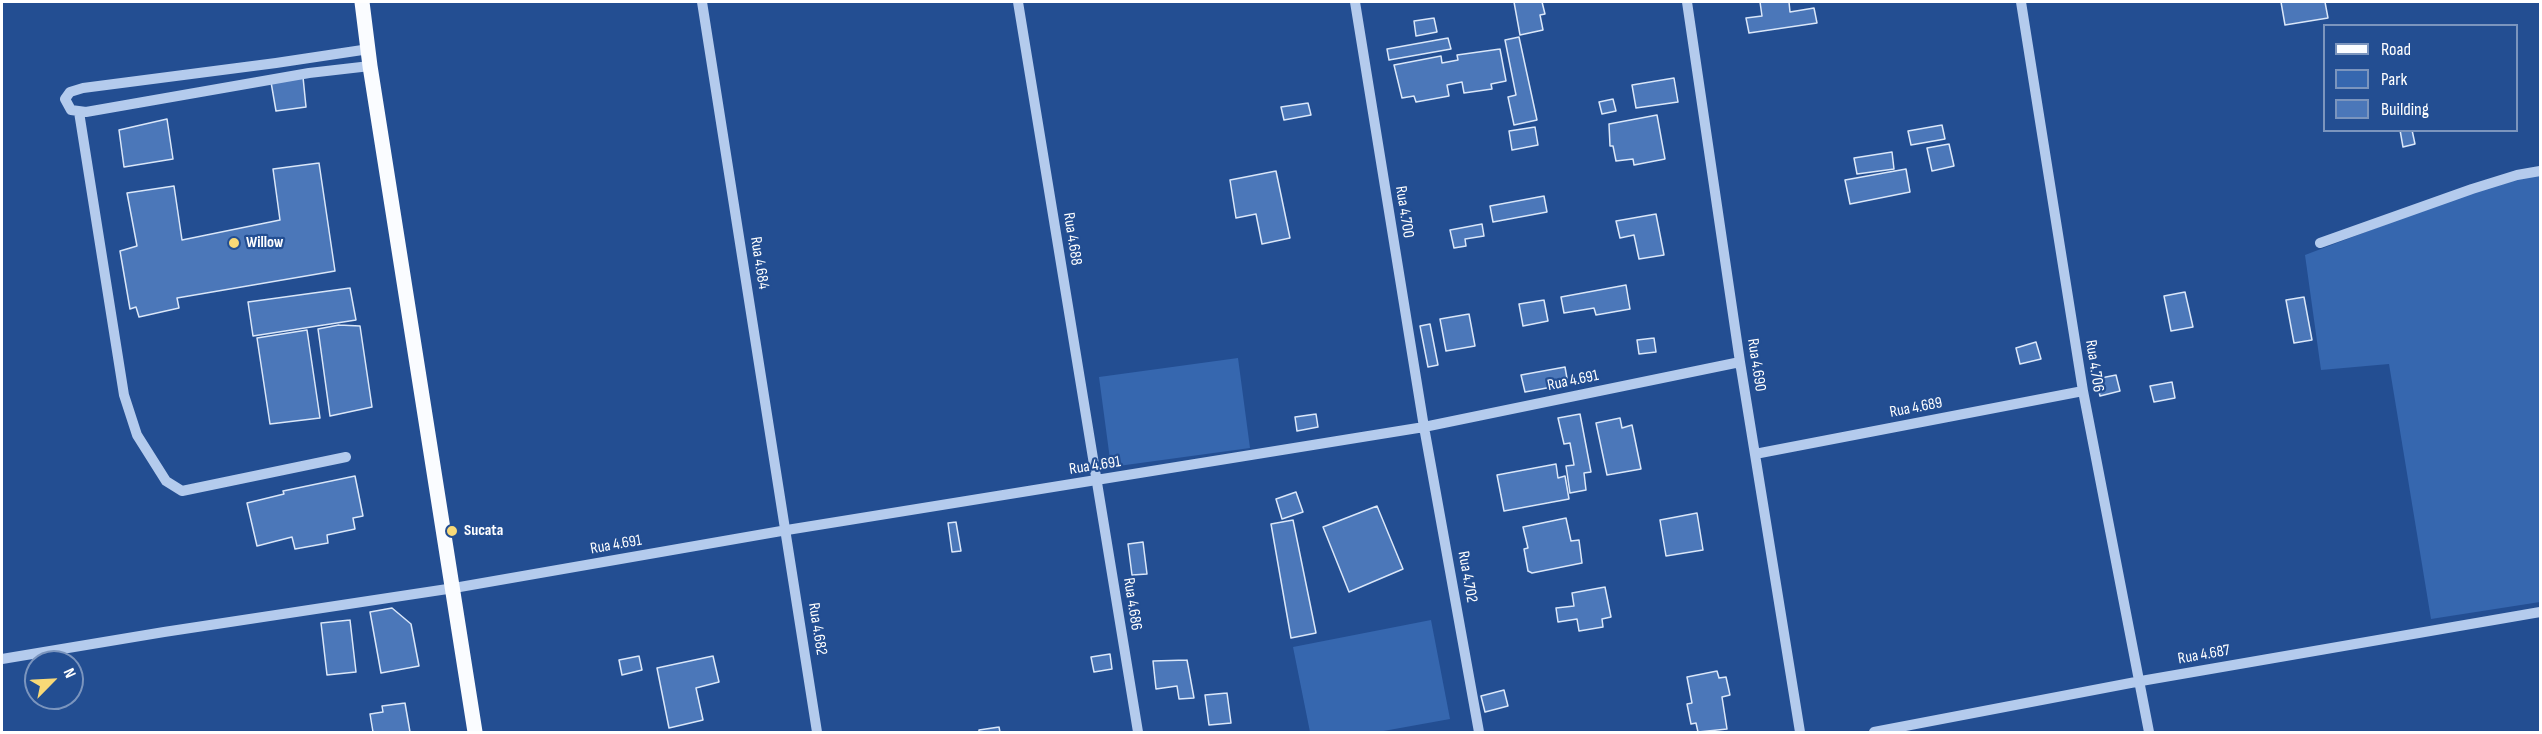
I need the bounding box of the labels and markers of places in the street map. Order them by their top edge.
place label: Willow [246,233,283,253]
marker: Willow [227,236,241,250]
place label: Sucata [464,521,503,541]
marker: Sucata [445,524,459,538]

